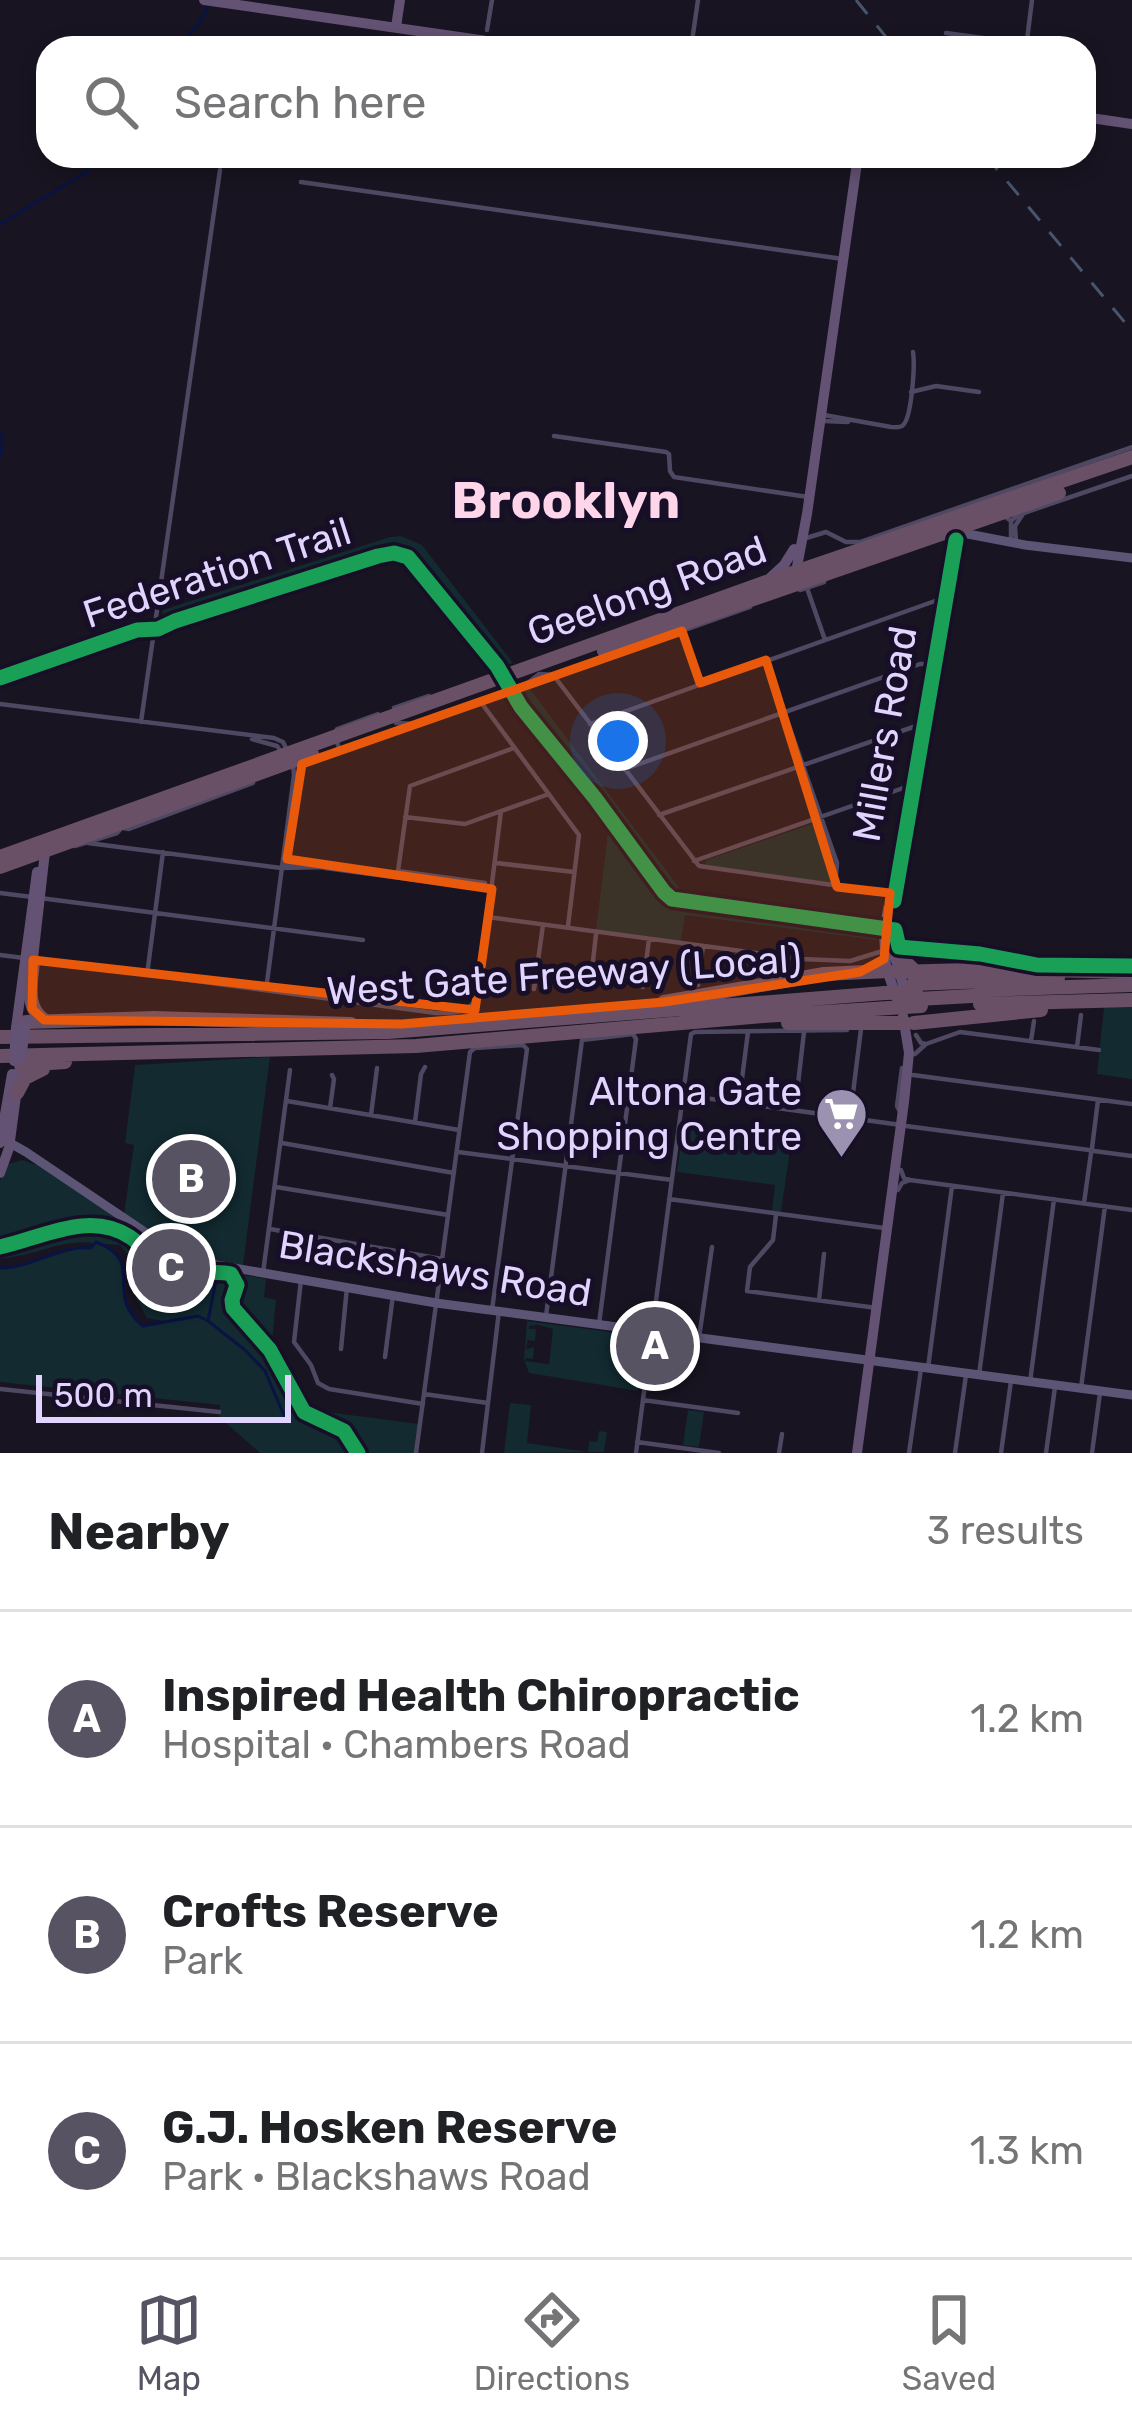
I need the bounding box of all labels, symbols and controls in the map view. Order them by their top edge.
search box [36,36,1096,168]
icon: search [78,69,144,135]
text: Search here [174,76,426,129]
district label: Brooklyn [452,470,680,531]
street label: Federation Trail [77,508,357,638]
street label: Geelong Road [521,526,773,656]
street label: Millers Road [843,623,927,845]
your location [588,711,648,771]
street label: West Gate Freeway (Local) [325,935,803,1015]
place label: Altona Gate Shopping Centre [497,1069,802,1160]
supermarket icon: Altona Gate Shopping Centre [813,1086,869,1160]
pin: B [152,1134,230,1224]
street label: Blackshaws Road [275,1222,595,1316]
pin: C [132,1223,210,1313]
pin: A [616,1301,694,1391]
scale bar [36,1369,291,1422]
text: 500 m [54,1376,153,1415]
text: Nearby [48,1501,230,1562]
text: 3 results [927,1508,1084,1554]
text: Inspired Health Chiropractic [162,1669,800,1722]
text: A [73,1696,101,1742]
text: 1.2 km [970,1696,1084,1742]
text: Hospital · Chambers Road [162,1722,631,1768]
text: Crofts Reserve [162,1885,499,1938]
text: B [73,1912,101,1958]
text: 1.2 km [970,1912,1084,1958]
text: Park [162,1938,243,1984]
text: G.J. Hosken Reserve [162,2101,617,2154]
text: C [73,2128,101,2174]
text: 1.3 km [970,2128,1084,2174]
text: Park · Blackshaws Road [162,2154,591,2200]
tab: Map [136,2287,202,2398]
tab: Directions [474,2287,630,2398]
tab: Saved [902,2287,996,2398]

